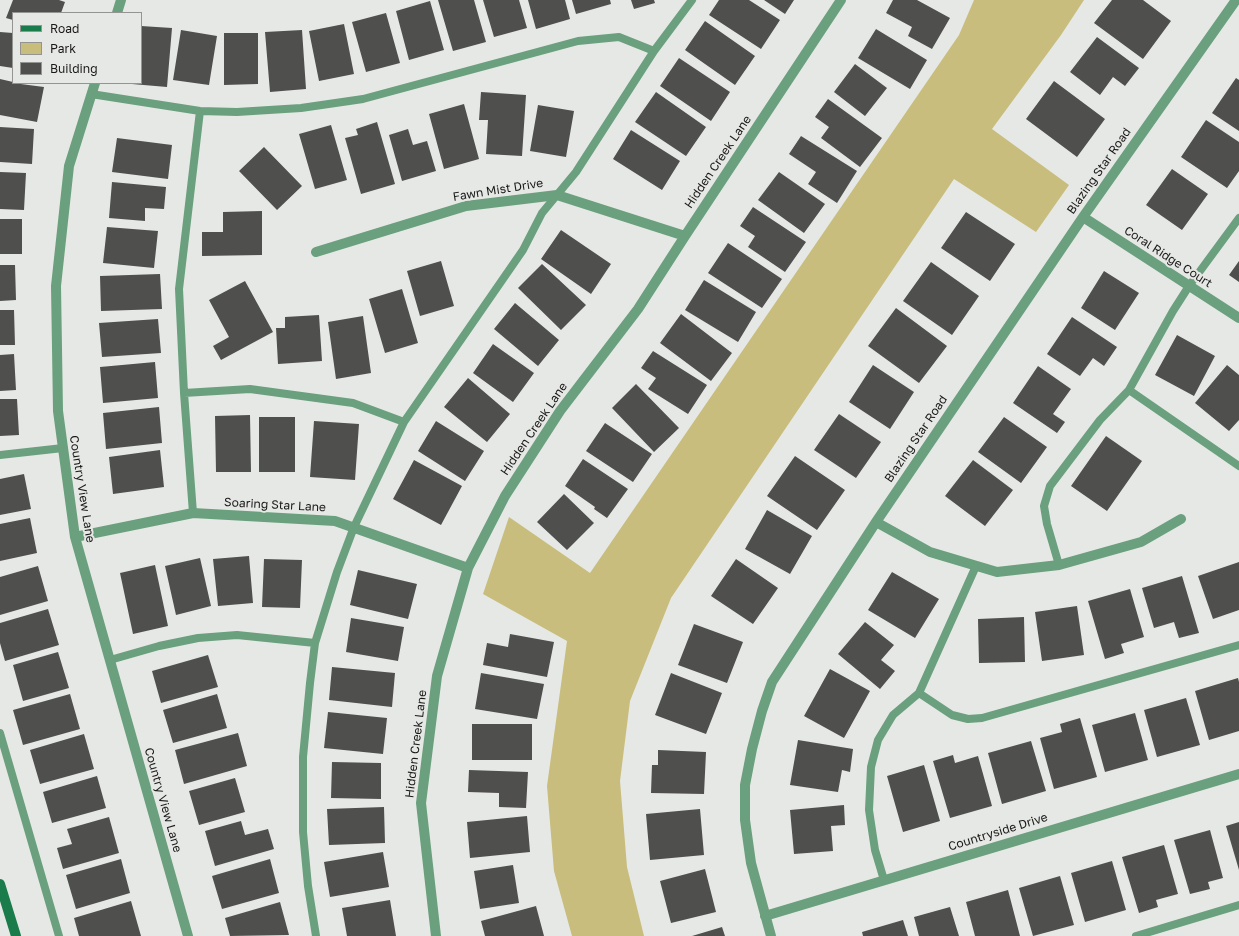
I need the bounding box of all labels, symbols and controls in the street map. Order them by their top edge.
legend [12,12,142,84]
text: Road [50,21,79,36]
text: Park [50,41,76,56]
text: Building [50,61,98,76]
street label: Hidden Creek Lane [682,113,754,211]
street label: Blazing Star Road [1064,125,1134,217]
street label: Fawn Mist Drive [452,176,544,204]
street label: Coral Ridge Court [1121,223,1215,291]
street label: Hidden Creek Lane [498,380,570,478]
street label: Blazing Star Road [882,393,950,485]
street label: Country View Lane [66,434,98,544]
street label: Soaring Star Lane [224,495,326,515]
street label: Hidden Creek Lane [402,689,430,799]
street label: Country View Lane [141,746,185,854]
street label: Countryside Drive [947,810,1049,854]

